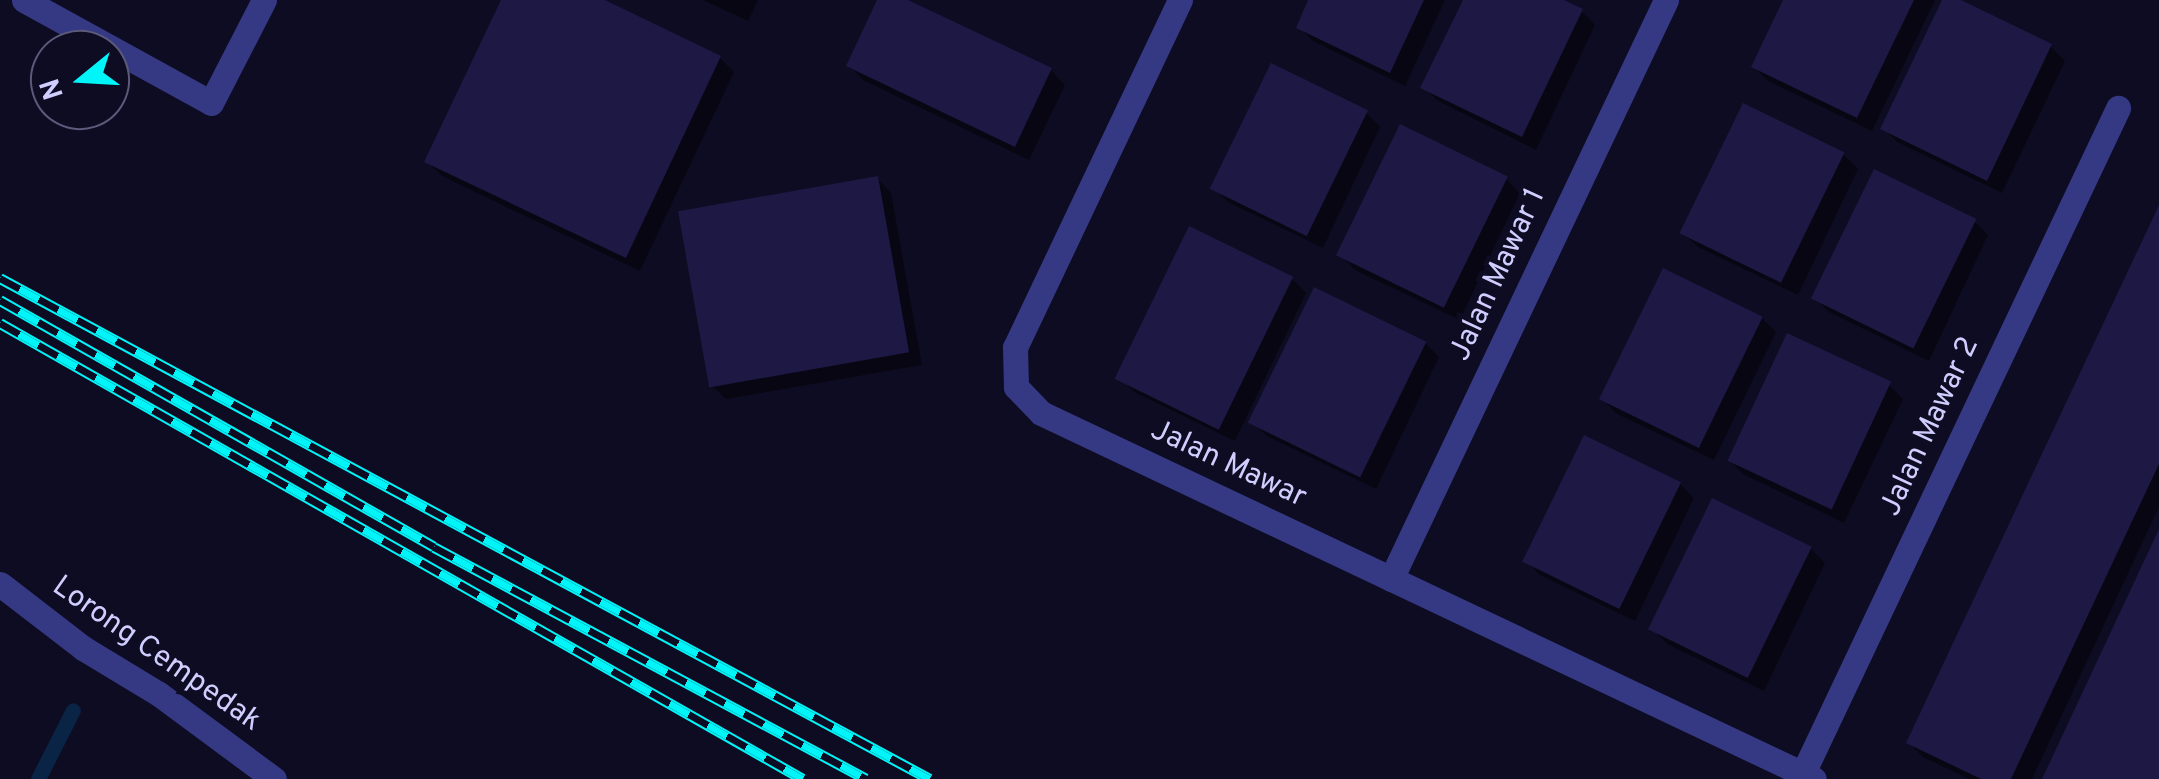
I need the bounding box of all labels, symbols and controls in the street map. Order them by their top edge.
north arrow [30,30,130,130]
text: N [33,74,74,104]
street label: Jalan Mawar 1 [1443,183,1555,367]
street label: Jalan Mawar 2 [1874,332,1988,522]
street label: Jalan Mawar [1144,413,1312,517]
street label: Lorong Cempedak [45,570,267,740]

